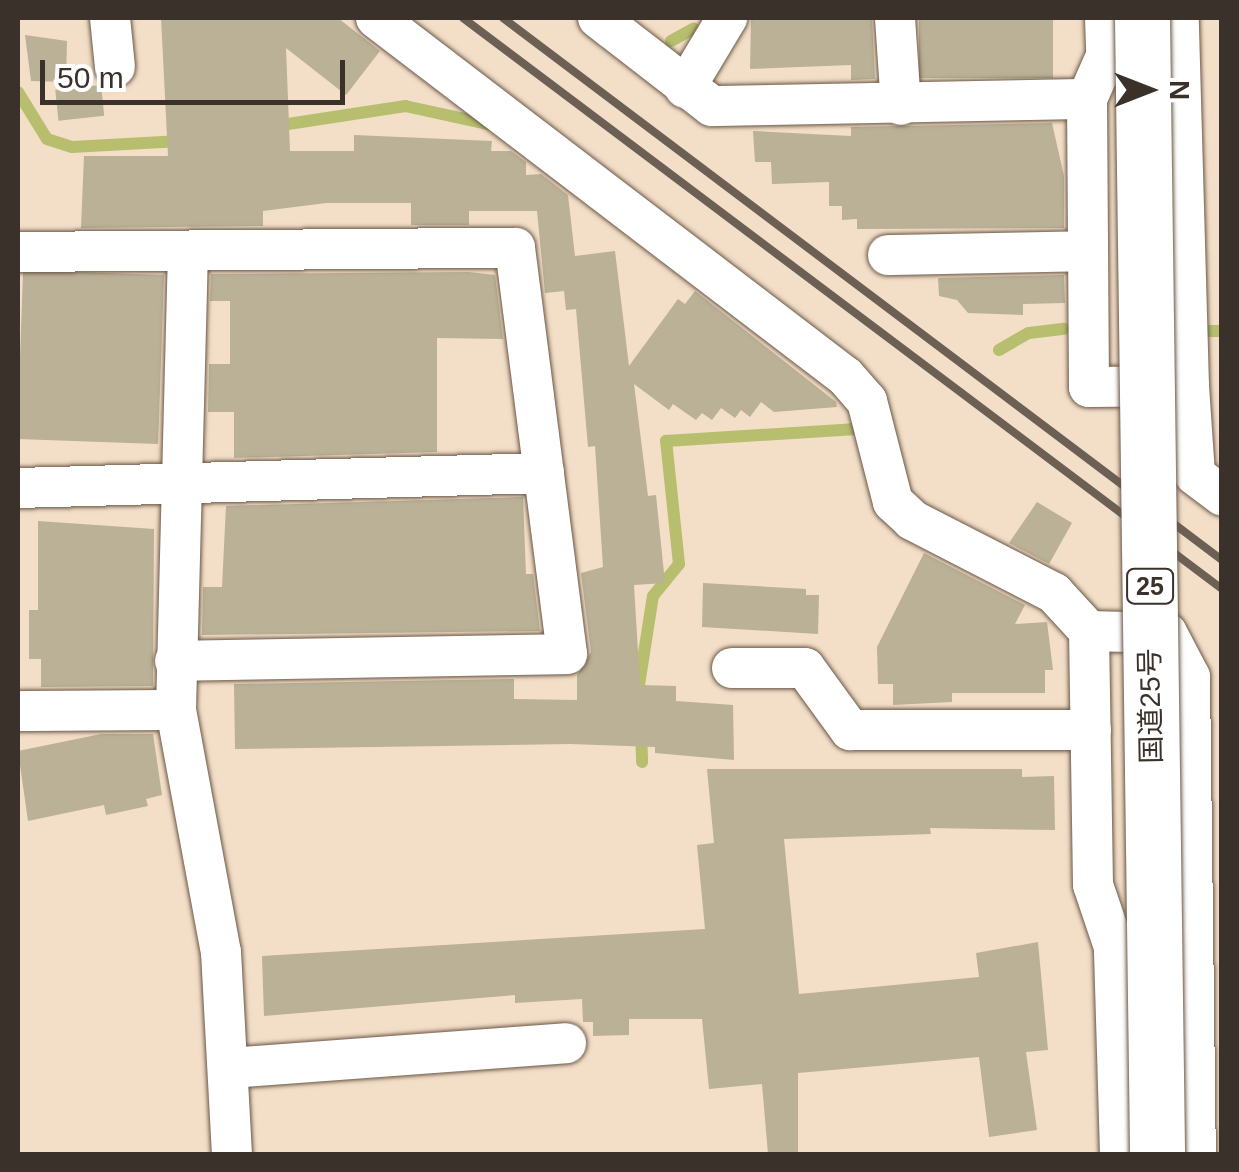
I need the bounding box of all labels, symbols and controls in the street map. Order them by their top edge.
scale bar [45,40,350,102]
north arrow [1099,40,1199,140]
text: 50 m [57,61,124,94]
text: N [1164,80,1195,100]
road number: 25 [1125,566,1175,606]
street label: 国道25号 [1133,648,1169,764]

